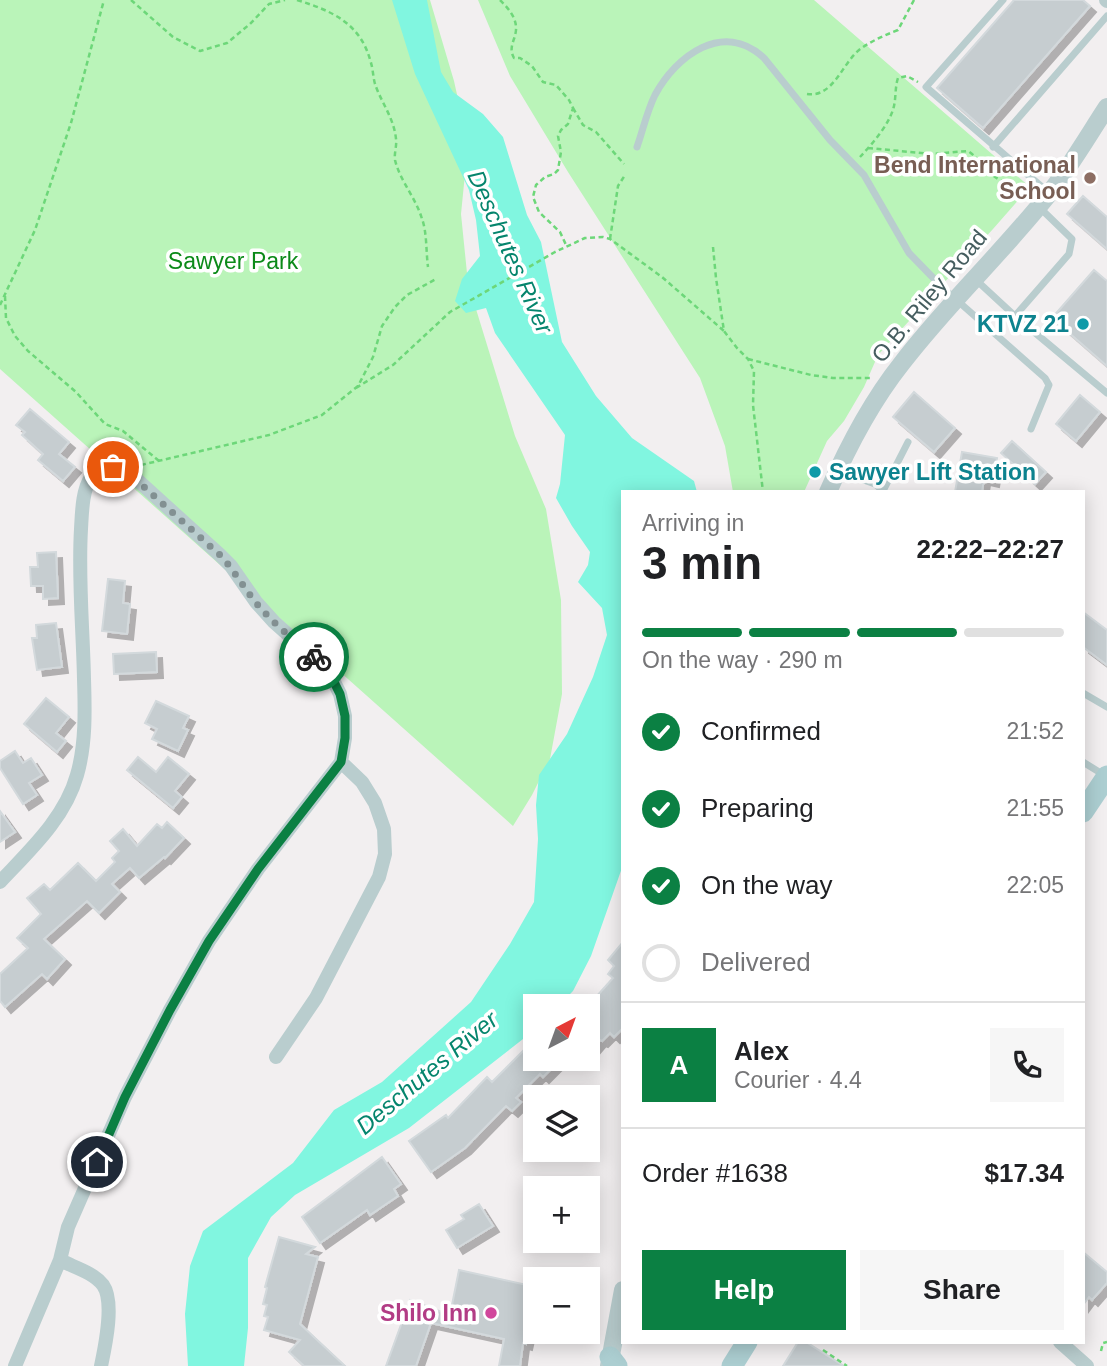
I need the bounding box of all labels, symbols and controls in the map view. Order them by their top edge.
place label: Bend International School [874,152,1076,204]
water label: Deschutes River [462,166,559,339]
marker: Bend International School [1082,170,1098,186]
street label: O.B. Riley Road [866,224,992,368]
park label: Sawyer Park [168,248,299,274]
place label: KTVZ 21 [977,311,1069,337]
marker: KTVZ 21 [1075,316,1091,332]
pin [83,437,143,497]
icon: bag [94,448,132,486]
place label: Sawyer Lift Station [829,459,1036,485]
marker: Sawyer Lift Station [807,464,823,480]
text: Arriving in [642,510,744,536]
text: 22:22–22:27 [917,534,1064,564]
text: 3 min [642,537,762,589]
courier [279,622,349,692]
icon: bike [295,638,333,676]
text: On the way · 290 m [642,647,843,673]
icon: check [642,713,680,751]
text: Confirmed [701,716,821,746]
text: 21:52 [1006,718,1064,744]
icon: check [642,790,680,828]
text: Preparing [701,793,814,823]
text: 21:55 [1006,795,1064,821]
icon: check [642,867,680,905]
text: On the way [701,870,833,900]
text: 22:05 [1006,872,1064,898]
text: Delivered [701,947,811,977]
north arrow [523,994,600,1071]
map controls [523,994,600,1344]
water label: Deschutes River [351,1005,504,1140]
button: phone [990,1028,1064,1102]
text: Alex [734,1036,789,1066]
text: A [670,1050,688,1080]
text: Courier · 4.4 [734,1067,862,1093]
button: layers [523,1085,600,1162]
pin [67,1132,127,1192]
icon: home [78,1143,116,1181]
text: Order #1638 [642,1158,788,1188]
text: $17.34 [984,1158,1064,1188]
button: + [523,1176,600,1253]
button: Help [642,1250,846,1330]
button: Share [860,1250,1064,1330]
button: − [523,1267,600,1344]
place label: Shilo Inn [380,1300,477,1326]
marker: Shilo Inn [483,1305,499,1321]

